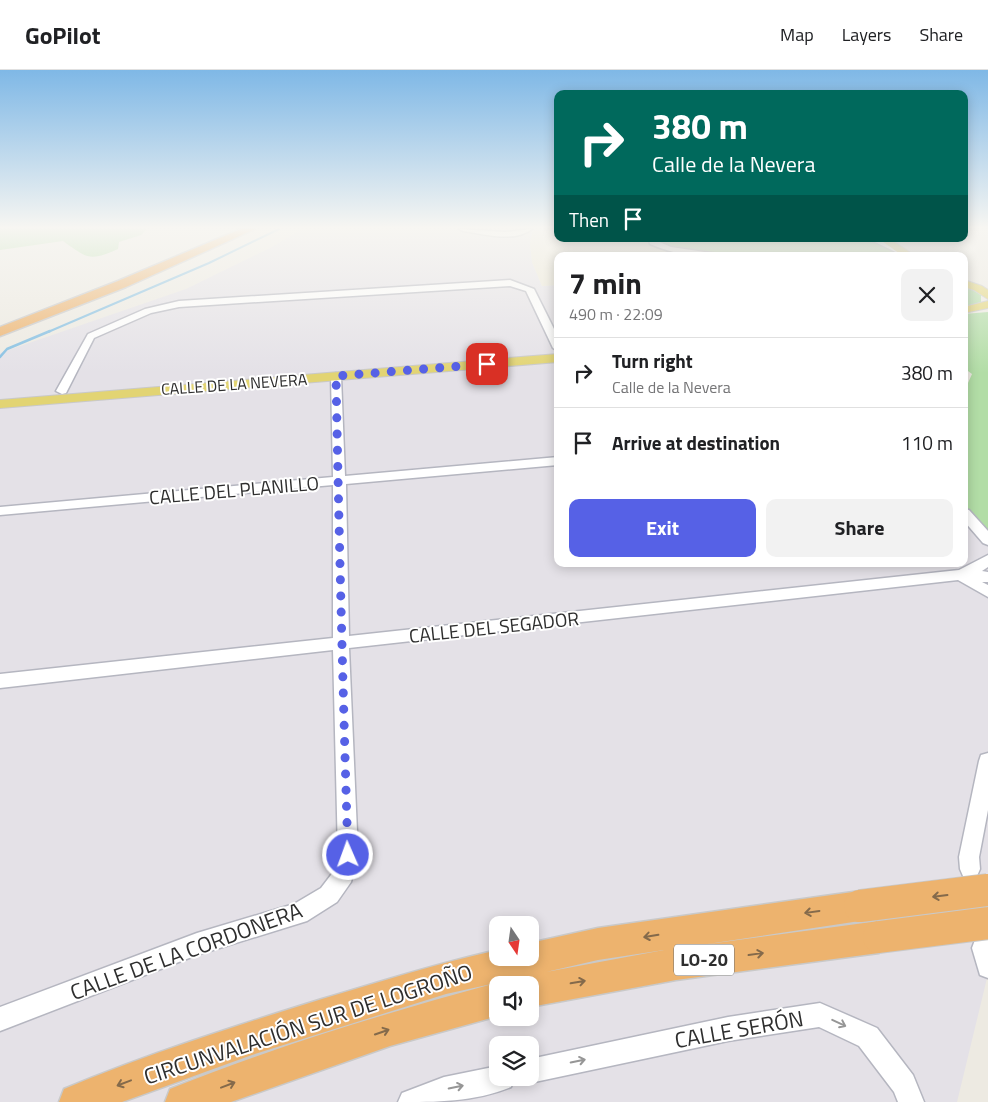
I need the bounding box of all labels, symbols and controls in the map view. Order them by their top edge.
text: GoPilot [25,17,101,53]
text: Map [780,21,814,48]
text: Layers [842,21,891,48]
text: Share [919,21,963,48]
text: 380 m [652,99,748,153]
icon: right [569,110,634,175]
text: Calle de la Nevera [652,147,815,181]
text: Then [569,205,609,234]
icon: arrive [619,205,647,233]
text: 7 min [569,260,642,306]
button: close [901,269,953,321]
text: 490 m · 22:09 [569,302,663,326]
pin [466,343,508,385]
text: Turn right [612,346,693,375]
icon: arrive [473,350,501,378]
text: 380 m [901,358,953,387]
icon: right [569,359,597,387]
street label: CALLE DE LA NEVERA [160,367,308,401]
text: Calle de la Nevera [612,375,731,399]
text: Arrive at destination [612,428,780,457]
text: 110 m [901,428,953,457]
icon: arrive [569,429,597,457]
street label: CALLE DEL PLANILLO [148,468,320,511]
button: Exit [569,499,756,557]
button: Share [766,499,953,557]
street label: CALLE DEL SEGADOR [408,603,580,650]
position arrow [321,828,373,880]
one-way arrow [932,891,948,901]
street label: CALLE DE LA CORDONERA [65,893,307,1009]
one-way arrow [804,908,820,918]
north arrow [489,916,539,966]
map controls [489,916,539,1086]
one-way arrow [643,931,659,941]
road number: LO-20 [674,944,734,976]
one-way arrow [747,948,763,958]
street label: CIRCUNVALACIÓN SUR DE LOGROÑO [139,955,477,1093]
button: sound [489,976,539,1026]
one-way arrow [570,977,586,987]
street label: CALLE SERÓN [672,1001,806,1057]
one-way arrow [831,1019,846,1029]
one-way arrow [373,1026,389,1036]
button: layers [489,1036,539,1086]
one-way arrow [569,1056,585,1066]
one-way arrow [117,1079,133,1088]
one-way arrow [220,1080,235,1089]
one-way arrow [447,1082,463,1091]

